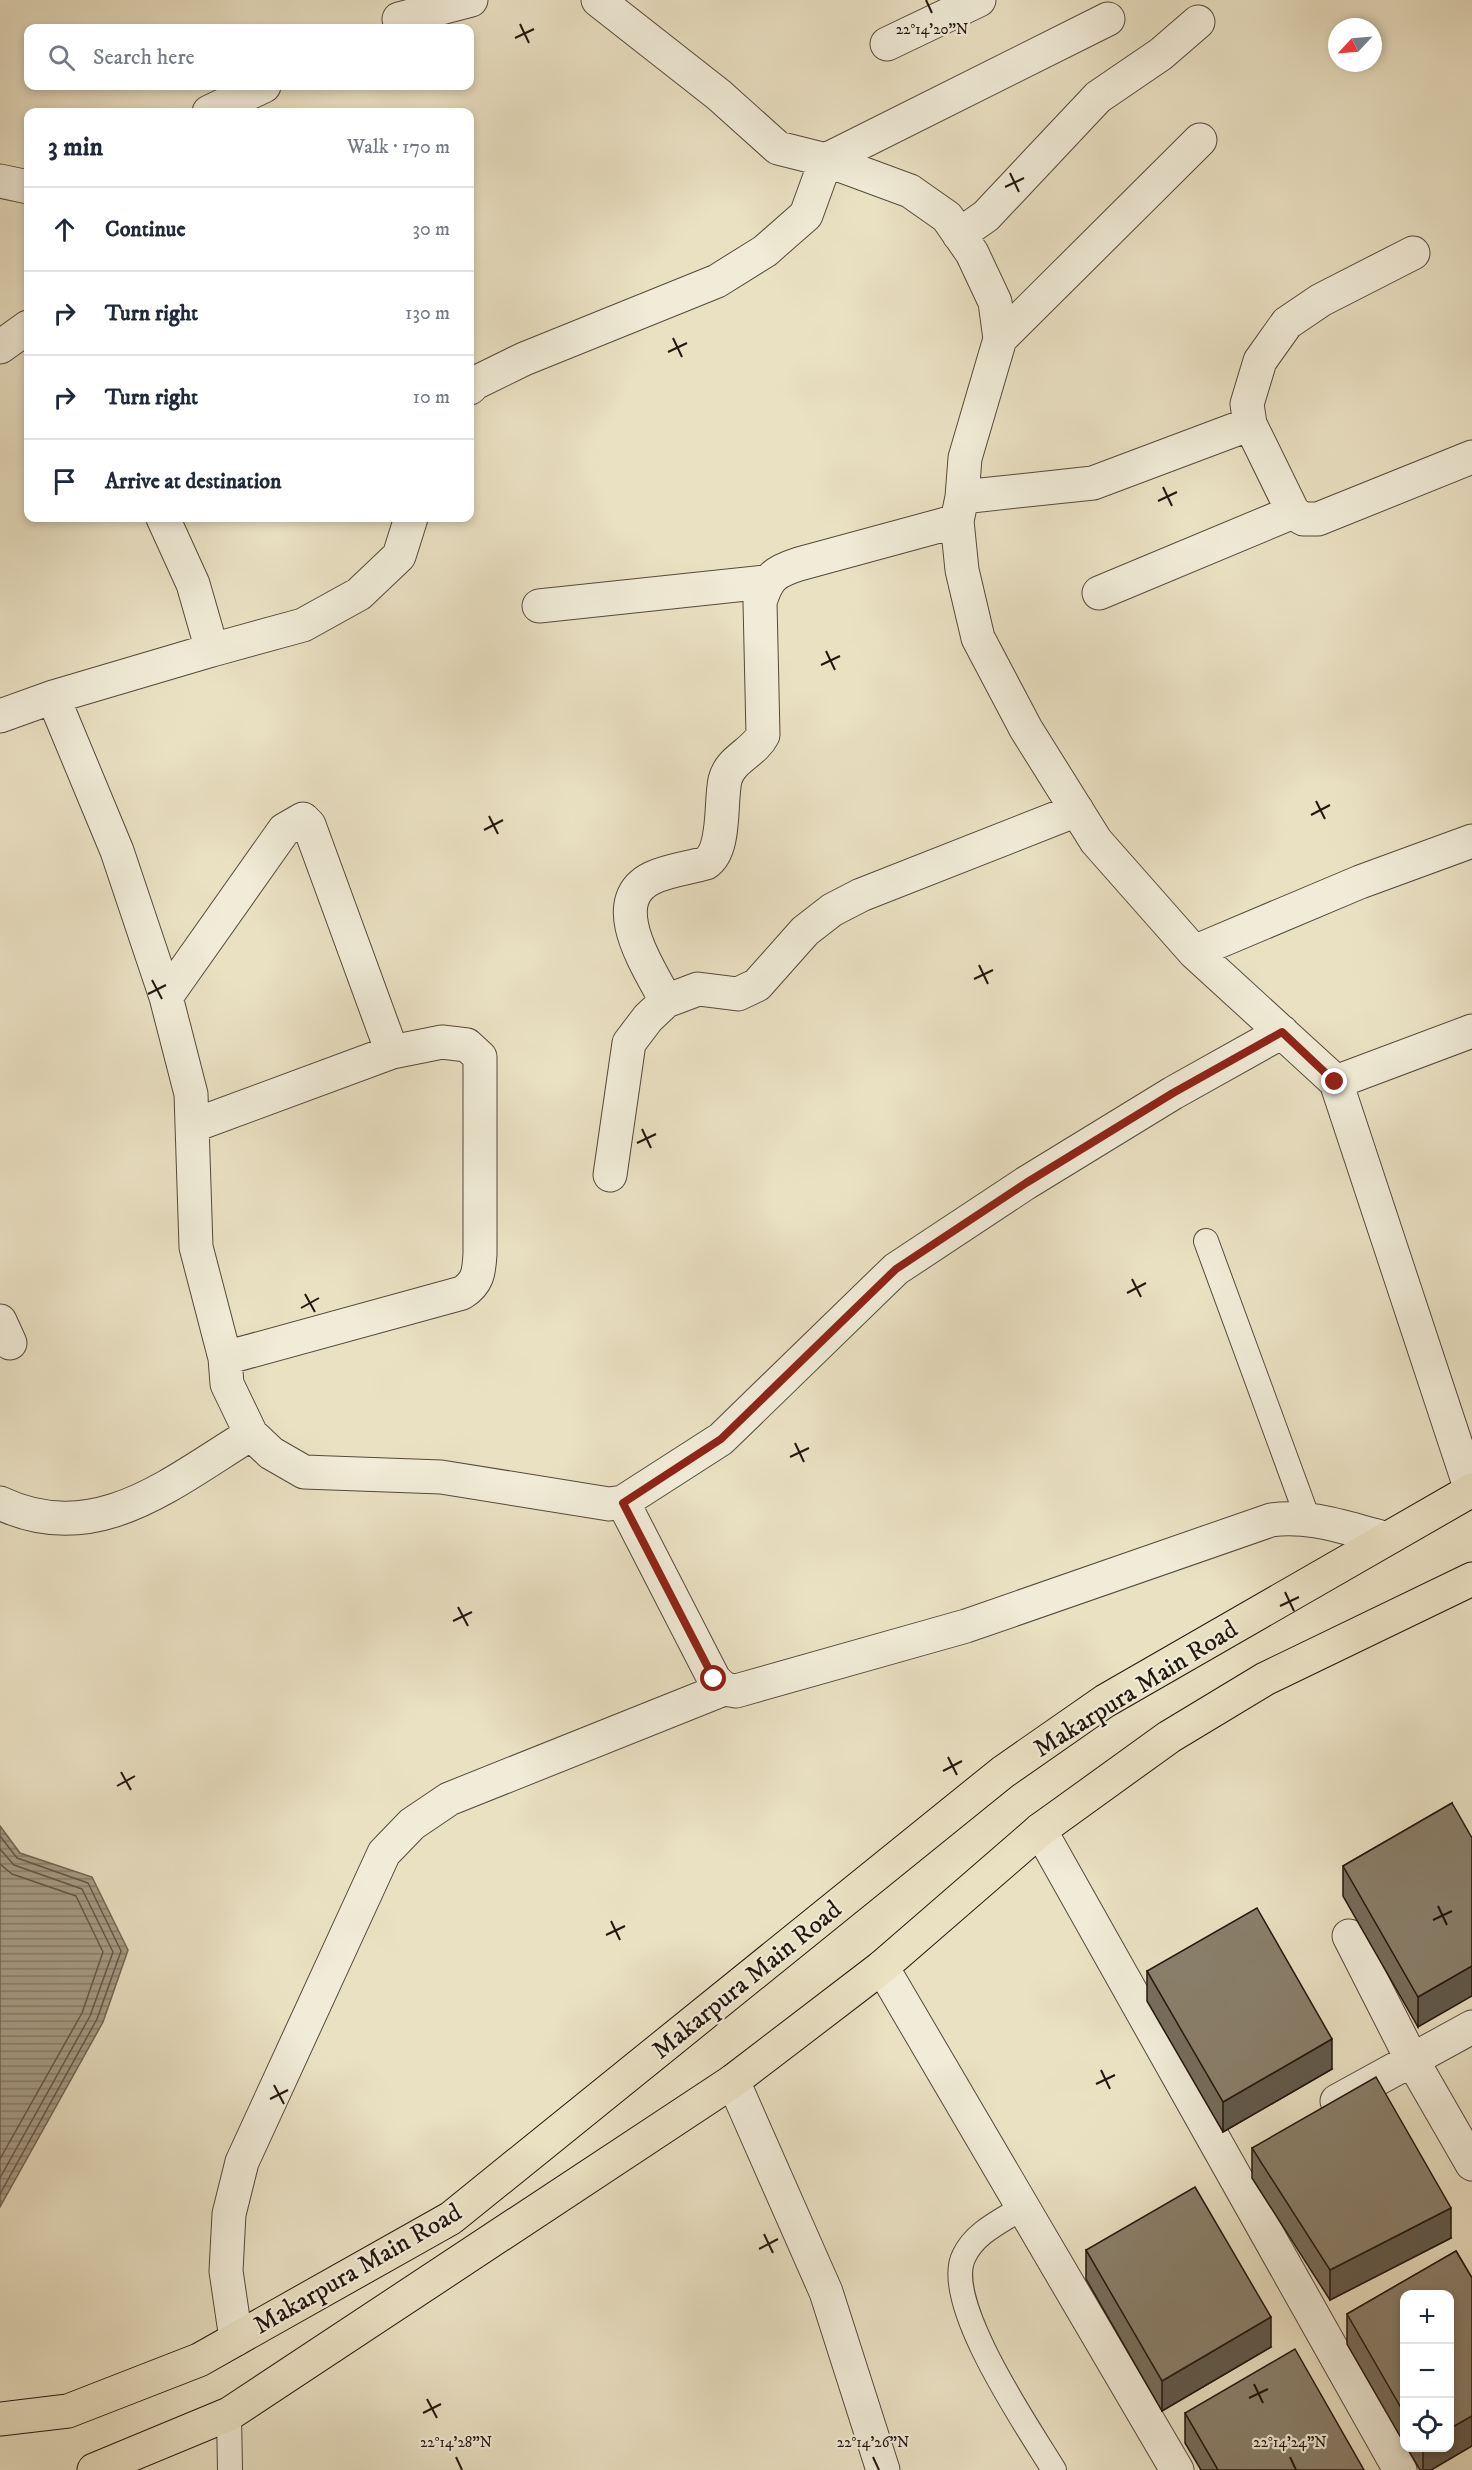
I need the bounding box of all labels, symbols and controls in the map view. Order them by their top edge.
north arrow [1328,18,1382,72]
text: 22°14'20"N [896,20,968,39]
search box [24,24,474,90]
icon: search [45,41,78,74]
text: Search here [93,44,195,71]
text: 3 min [48,131,103,164]
text: Walk · 170 m [347,135,450,160]
icon: ahead [48,213,81,246]
text: Continue [105,216,186,243]
text: 30 m [412,217,450,242]
icon: right [48,297,81,330]
text: Turn right [105,300,198,327]
text: 130 m [405,301,450,326]
icon: right [48,381,81,414]
text: Turn right [105,384,198,411]
text: 10 m [413,385,450,410]
icon: arrive [48,465,81,498]
text: Arrive at destination [105,468,282,495]
route end [1321,1068,1347,1094]
street label: Makarpura Main Road [1027,1613,1244,1765]
route start [700,1665,726,1691]
street label: Makarpura Main Road [645,1893,849,2067]
street label: Makarpura Main Road [248,2196,468,2342]
map controls [1400,2290,1454,2452]
button: + [1400,2290,1454,2344]
button: − [1400,2344,1454,2398]
button: locate [1400,2398,1454,2452]
text: 22°14'28"N [420,2433,492,2452]
text: 22°14'26"N [837,2433,909,2452]
text: 22°14'24"N [1253,2433,1327,2452]

